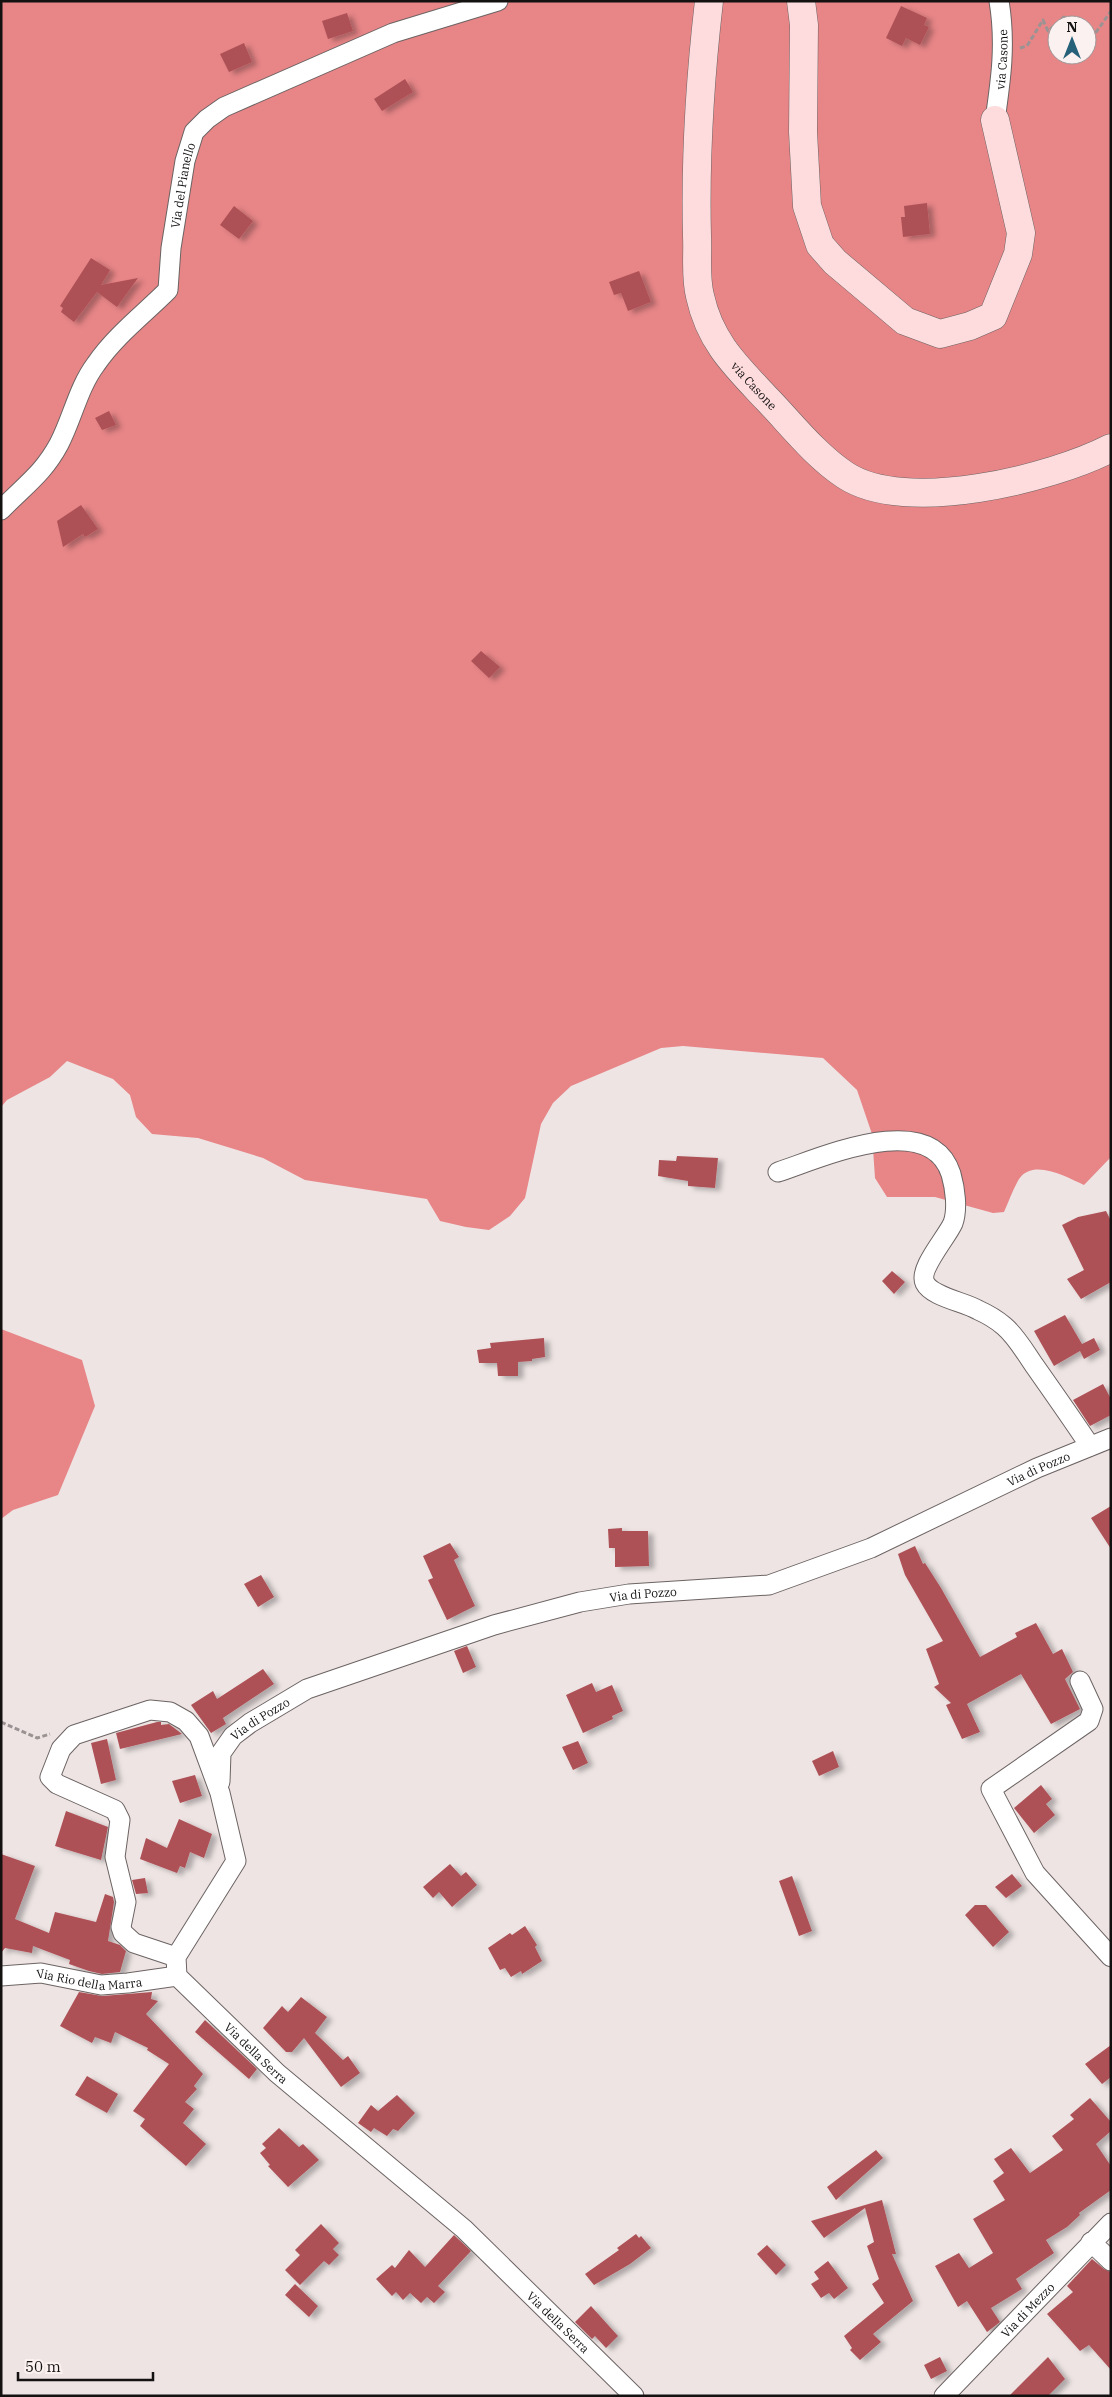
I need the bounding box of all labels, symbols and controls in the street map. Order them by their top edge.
north arrow [1047,15,1097,65]
text: N [1066,18,1078,36]
street label: via Casone [992,29,1010,90]
street label: Via del Pianello [167,140,198,229]
street label: via Casone [728,358,781,413]
street label: Via di Pozzo [1004,1448,1072,1489]
street label: Via di Pozzo [608,1583,677,1605]
street label: Via di Pozzo [227,1694,292,1743]
street label: Via Rio della Marra [36,1965,143,1993]
street label: Via della Serra [222,2019,291,2087]
street label: Via di Mezzo [997,2279,1057,2340]
street label: Via della Serra [524,2288,593,2356]
scale bar [18,2350,152,2382]
text: 50 m [25,2357,61,2376]

